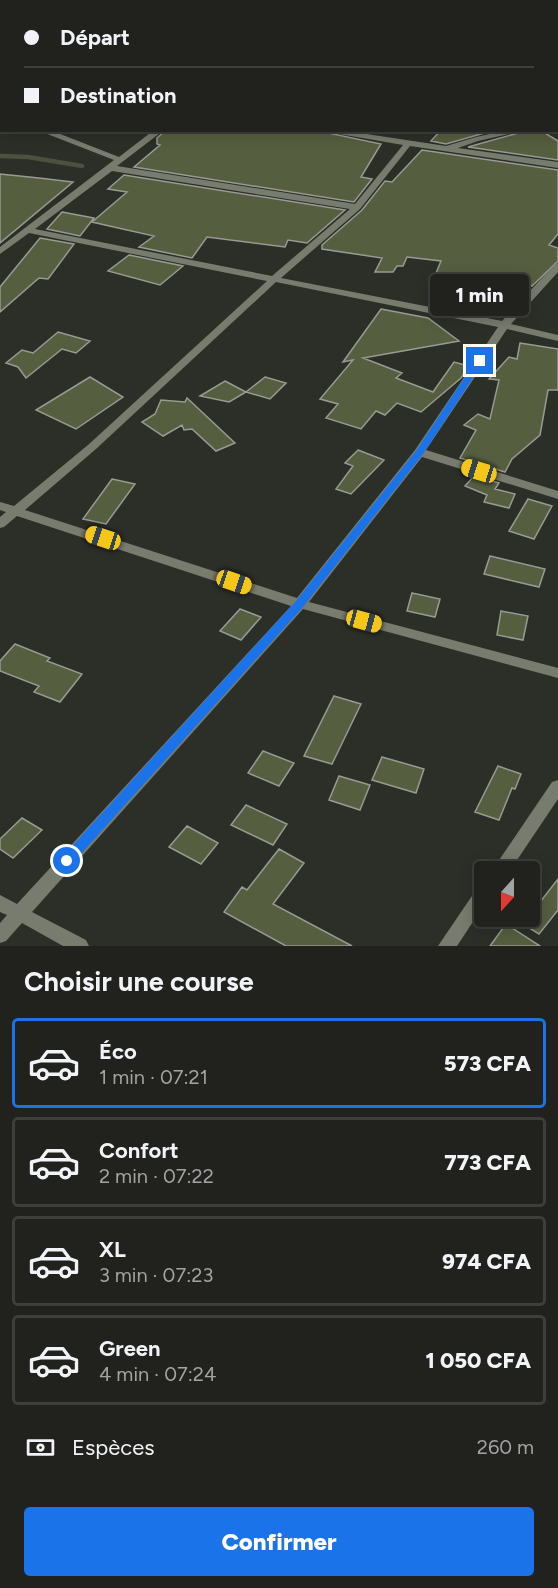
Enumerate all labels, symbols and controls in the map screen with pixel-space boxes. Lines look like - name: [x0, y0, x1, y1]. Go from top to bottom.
- text: Départ: [60, 24, 130, 51]
- text: Destination: [60, 82, 177, 109]
- callout: 1 min: [430, 274, 530, 316]
- text: 1 min: [456, 283, 503, 307]
- route end: [466, 347, 493, 374]
- car: [459, 457, 499, 485]
- car: [83, 524, 123, 552]
- car: [214, 568, 254, 596]
- car: [344, 608, 384, 634]
- route start: [53, 847, 80, 874]
- north arrow: [474, 861, 540, 927]
- map controls: [474, 861, 540, 927]
- text: Choisir une course: [24, 965, 254, 998]
- icon: car: [27, 1036, 81, 1090]
- text: Éco: [99, 1038, 137, 1065]
- text: 573 CFA: [444, 1050, 531, 1077]
- text: 1 min · 07:21: [99, 1065, 208, 1089]
- icon: car: [27, 1135, 81, 1189]
- text: Confort: [99, 1137, 179, 1164]
- text: 773 CFA: [444, 1149, 531, 1176]
- text: 2 min · 07:22: [99, 1164, 214, 1188]
- icon: car: [27, 1234, 81, 1288]
- text: XL: [99, 1236, 126, 1263]
- text: 974 CFA: [442, 1248, 531, 1275]
- text: 3 min · 07:23: [99, 1263, 213, 1287]
- icon: car: [27, 1333, 81, 1387]
- text: Green: [99, 1335, 161, 1362]
- text: 1 050 CFA: [425, 1347, 531, 1374]
- text: 4 min · 07:24: [99, 1362, 216, 1386]
- icon: cash: [24, 1431, 57, 1464]
- text: Espèces: [72, 1434, 154, 1461]
- text: 260 m: [477, 1435, 534, 1459]
- button: Confirmer: [24, 1507, 534, 1576]

